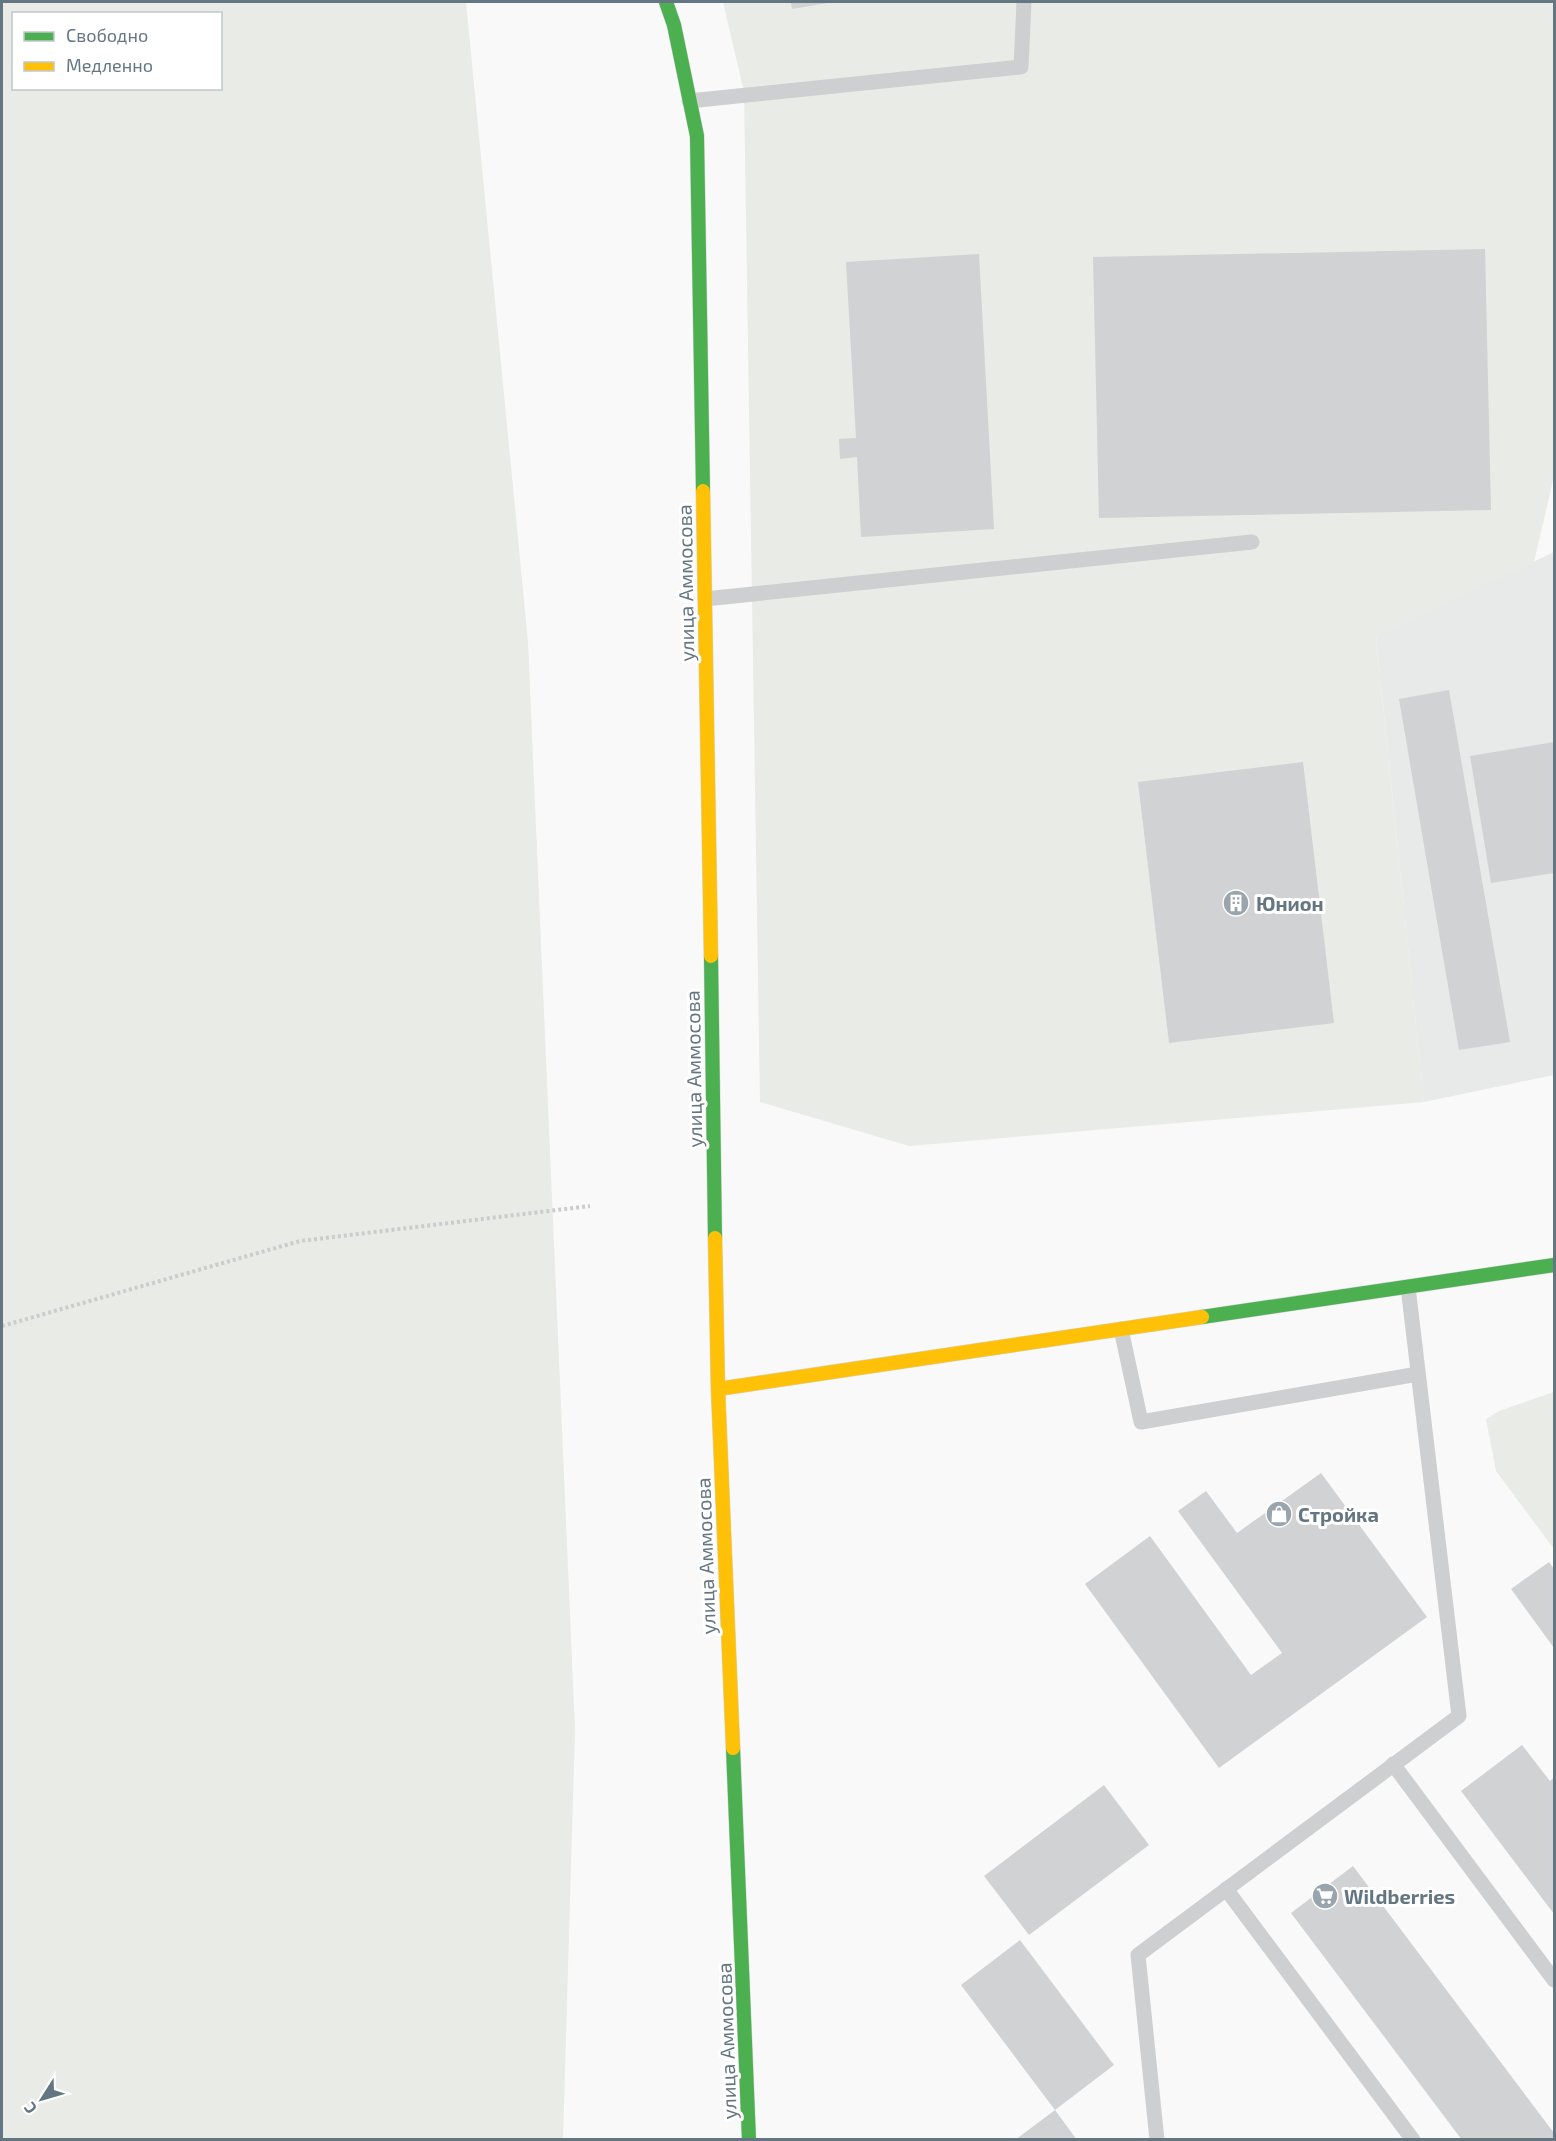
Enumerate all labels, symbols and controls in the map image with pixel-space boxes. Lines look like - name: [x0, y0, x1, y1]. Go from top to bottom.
- legend: [12, 12, 222, 90]
- text: Свободно: [66, 24, 148, 46]
- text: Медленно: [66, 54, 153, 76]
- street label: улица Аммосова: [672, 504, 699, 662]
- building icon: Юнион: [1221, 888, 1251, 918]
- place label: Юнион: [1256, 891, 1324, 915]
- street label: улица Аммосова: [680, 990, 707, 1148]
- street label: улица Аммосова: [690, 1477, 721, 1635]
- shop icon: Стройка: [1264, 1499, 1294, 1529]
- place label: Стройка: [1298, 1502, 1379, 1526]
- supermarket icon: Wildberries: [1310, 1881, 1340, 1911]
- place label: Wildberries: [1344, 1884, 1455, 1908]
- street label: улица Аммосова: [711, 1962, 742, 2120]
- north arrow: [12, 2069, 72, 2129]
- text: С: [19, 2099, 40, 2118]

